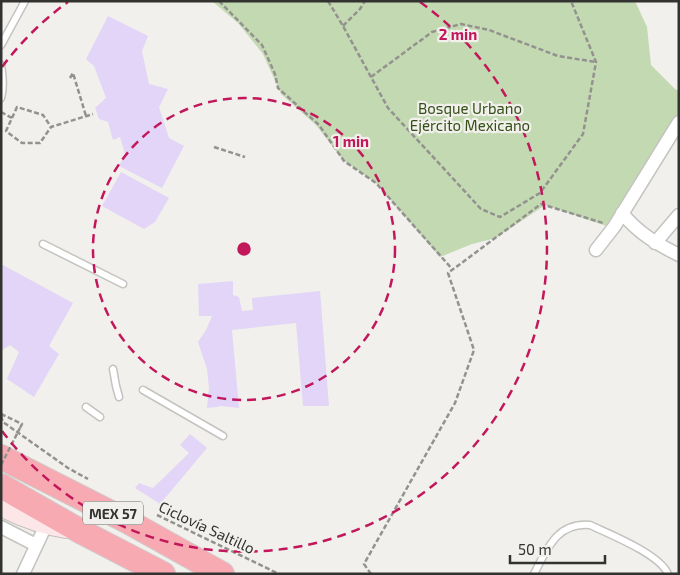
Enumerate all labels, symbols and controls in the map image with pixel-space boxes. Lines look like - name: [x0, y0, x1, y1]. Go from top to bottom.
- text: 2 min: [439, 25, 477, 43]
- park label: Bosque Urbano Ejército Mexicano: [410, 99, 530, 135]
- text: 1 min: [333, 132, 369, 150]
- centre of rings: [235, 240, 253, 258]
- street label: Ciclovía Saltillo: [156, 497, 258, 557]
- road number: MEX 57: [83, 502, 143, 524]
- scale bar: [510, 532, 605, 564]
- text: 50 m: [518, 540, 552, 558]

